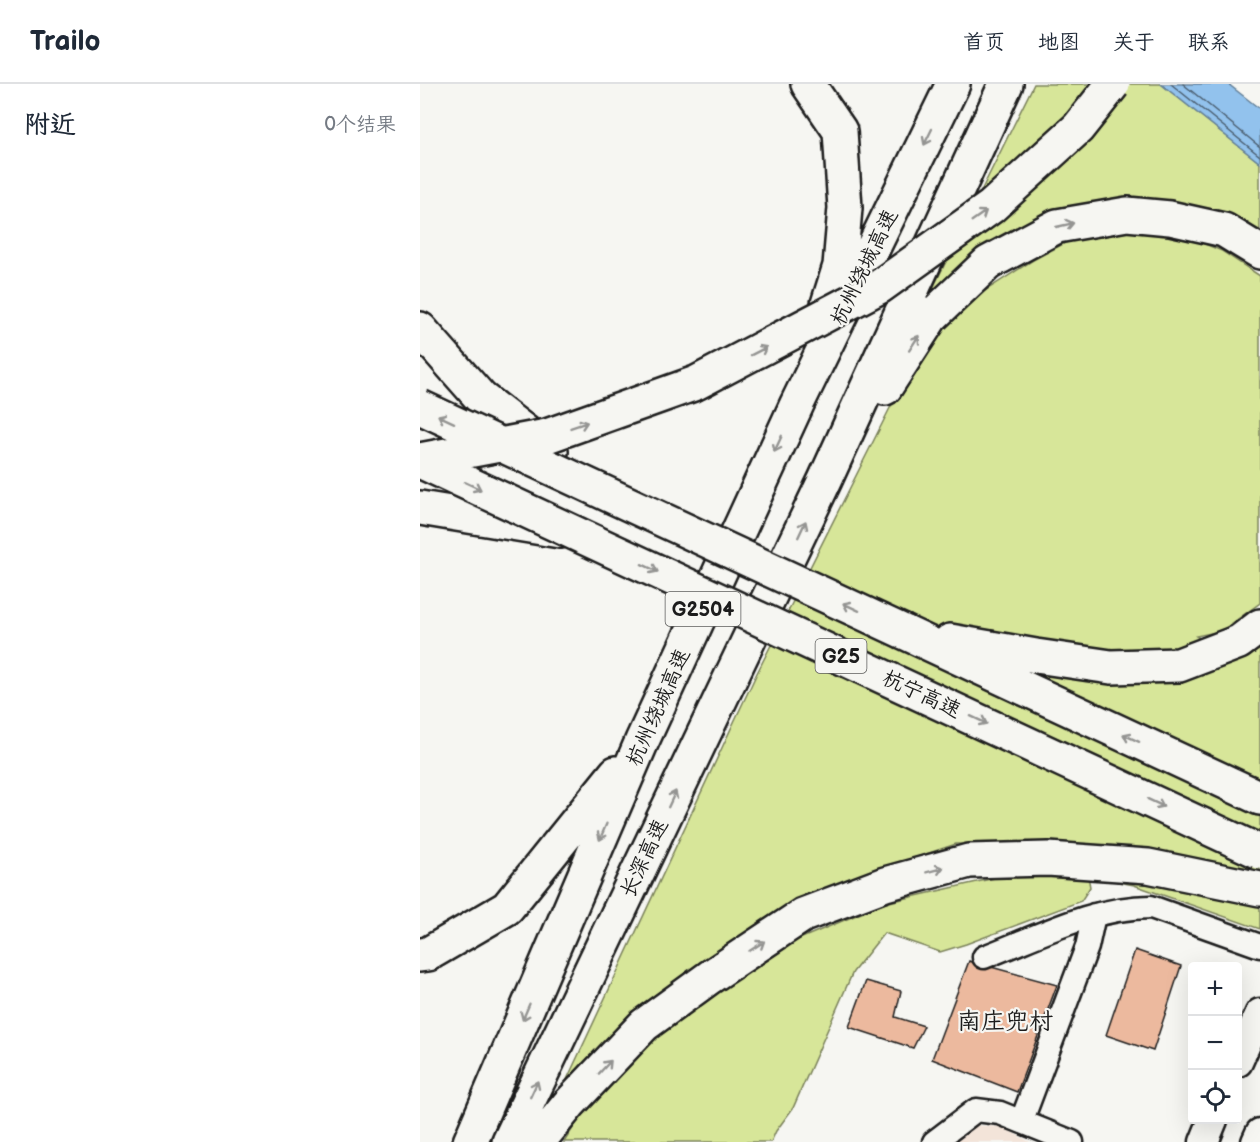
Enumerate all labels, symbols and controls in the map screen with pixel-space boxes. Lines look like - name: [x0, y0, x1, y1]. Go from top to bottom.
- text: Trailo: [30, 25, 101, 58]
- text: 首页: [963, 30, 1005, 55]
- text: 地图: [1038, 30, 1080, 55]
- text: 关于: [1113, 30, 1155, 55]
- text: 联系: [1188, 30, 1230, 55]
- text: 附近: [24, 110, 76, 141]
- text: 0个结果: [324, 113, 396, 137]
- one-way arrow: [921, 127, 933, 145]
- street label: 杭州绕城高速: [826, 205, 903, 329]
- one-way arrow: [970, 210, 986, 222]
- one-way arrow: [1055, 219, 1074, 231]
- one-way arrow: [909, 335, 921, 352]
- one-way arrow: [750, 345, 768, 356]
- one-way arrow: [437, 412, 455, 424]
- one-way arrow: [569, 418, 588, 429]
- one-way arrow: [772, 435, 784, 453]
- one-way arrow: [464, 481, 482, 492]
- one-way arrow: [796, 520, 808, 538]
- one-way arrow: [641, 562, 659, 574]
- road number: G2504: [666, 592, 740, 626]
- one-way arrow: [842, 601, 860, 613]
- road number: G25: [816, 639, 866, 673]
- street label: 杭州绕城高速: [621, 645, 696, 770]
- street label: 杭宁高速: [878, 665, 965, 724]
- one-way arrow: [970, 715, 988, 727]
- one-way arrow: [1122, 731, 1140, 743]
- one-way arrow: [667, 791, 679, 809]
- one-way arrow: [1147, 798, 1165, 810]
- street label: 长深高速: [615, 815, 674, 902]
- one-way arrow: [597, 823, 608, 841]
- one-way arrow: [925, 864, 944, 876]
- one-way arrow: [748, 940, 764, 952]
- map controls: [1188, 962, 1242, 1124]
- button: +: [1188, 962, 1242, 1016]
- one-way arrow: [520, 1002, 531, 1020]
- district label: 南庄兜村: [957, 1007, 1053, 1036]
- button: −: [1188, 1016, 1242, 1070]
- one-way arrow: [597, 1059, 612, 1074]
- button: locate: [1188, 1070, 1242, 1124]
- one-way arrow: [529, 1081, 541, 1099]

